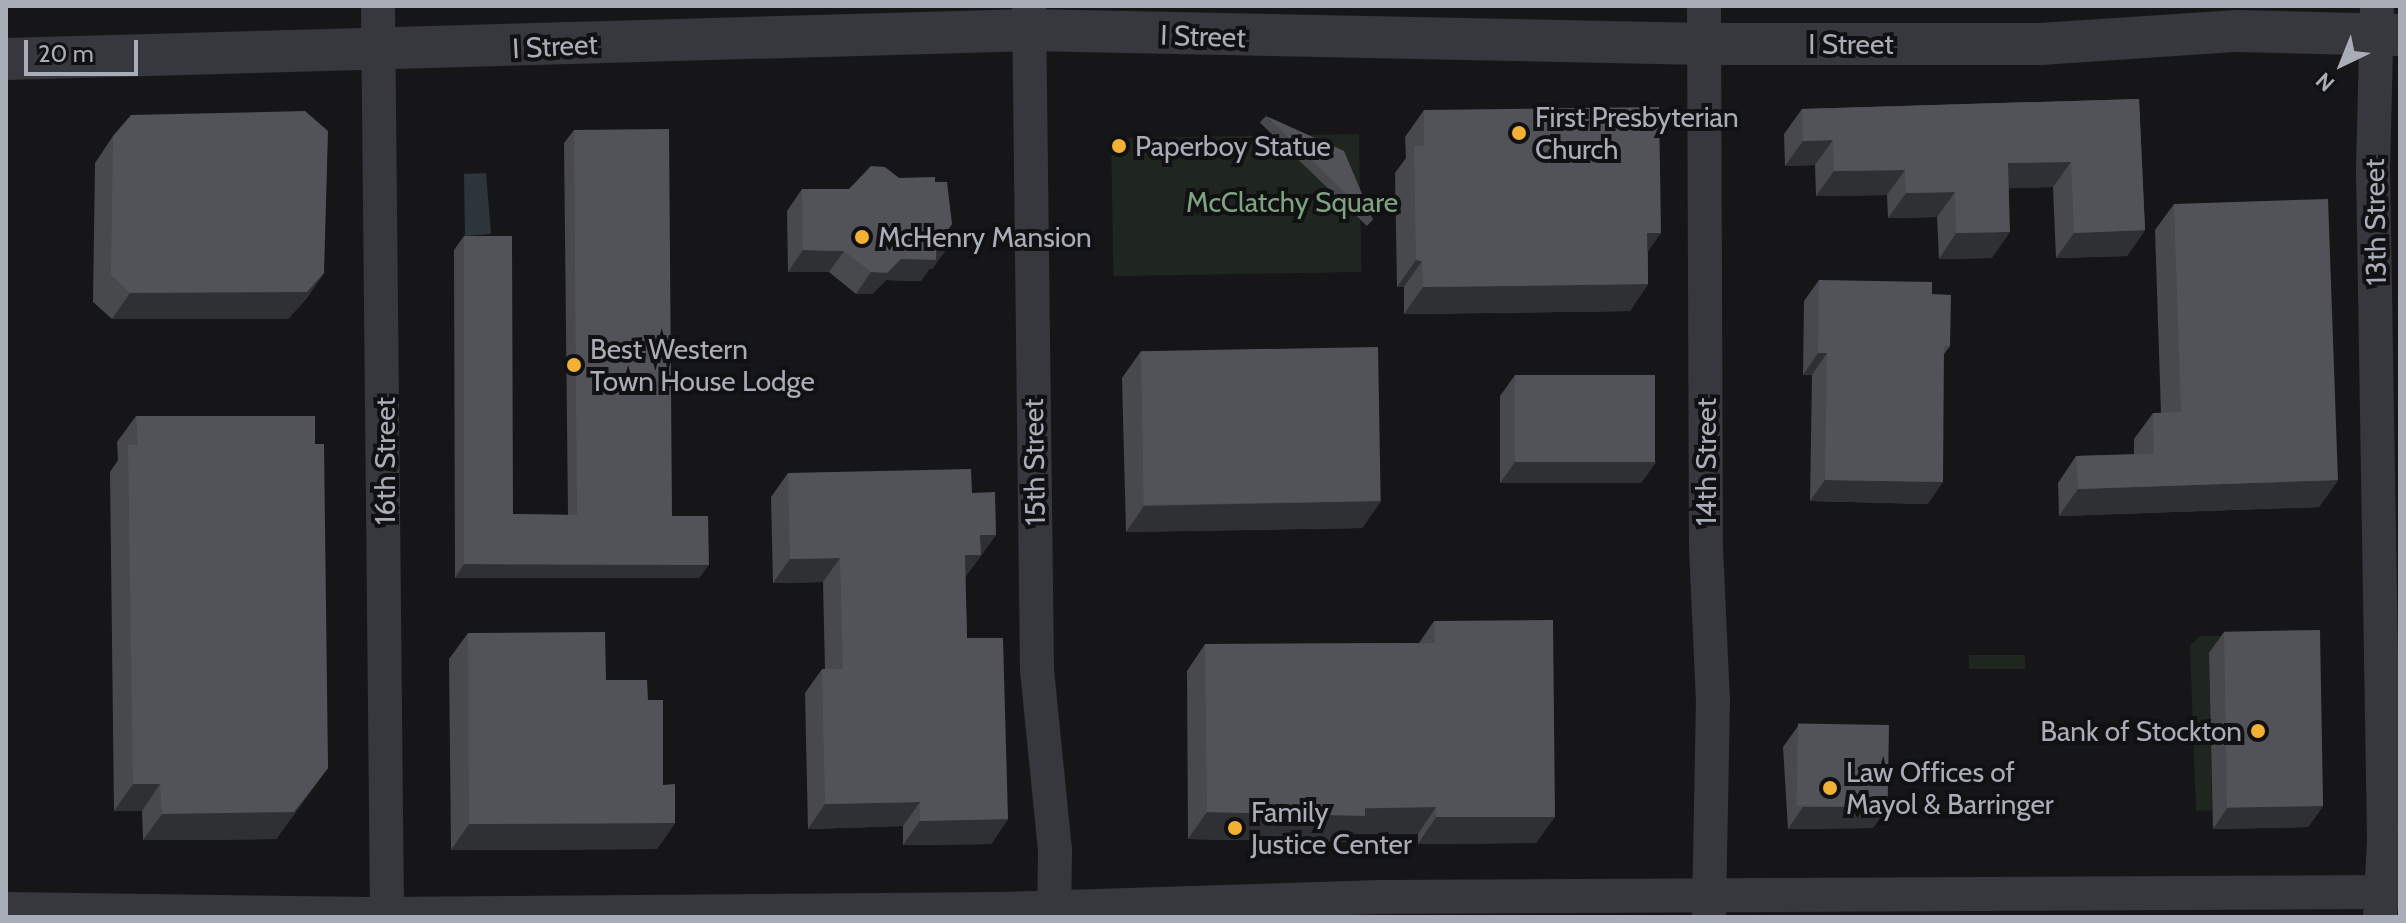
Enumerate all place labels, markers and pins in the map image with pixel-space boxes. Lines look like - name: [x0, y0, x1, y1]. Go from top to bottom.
- place label: First Presbyterian Church: [1535, 100, 1739, 166]
- marker: First Presbyterian Church: [1510, 124, 1528, 142]
- place label: Paperboy Statue: [1135, 129, 1331, 163]
- marker: Paperboy Statue: [1110, 137, 1128, 155]
- place label: McHenry Mansion: [878, 220, 1092, 254]
- marker: McHenry Mansion: [853, 228, 871, 246]
- place label: Best Western Town House Lodge: [590, 332, 815, 398]
- marker: Best Western Town House Lodge: [565, 356, 583, 374]
- place label: Bank of Stockton: [2040, 714, 2242, 748]
- marker: Bank of Stockton: [2249, 722, 2267, 740]
- place label: Law Offices of Mayol & Barringer: [1846, 755, 2054, 821]
- marker: Law Offices of Mayol & Barringer: [1821, 779, 1839, 797]
- place label: Family Justice Center: [1251, 795, 1412, 861]
- marker: Family Justice Center: [1226, 819, 1244, 837]

